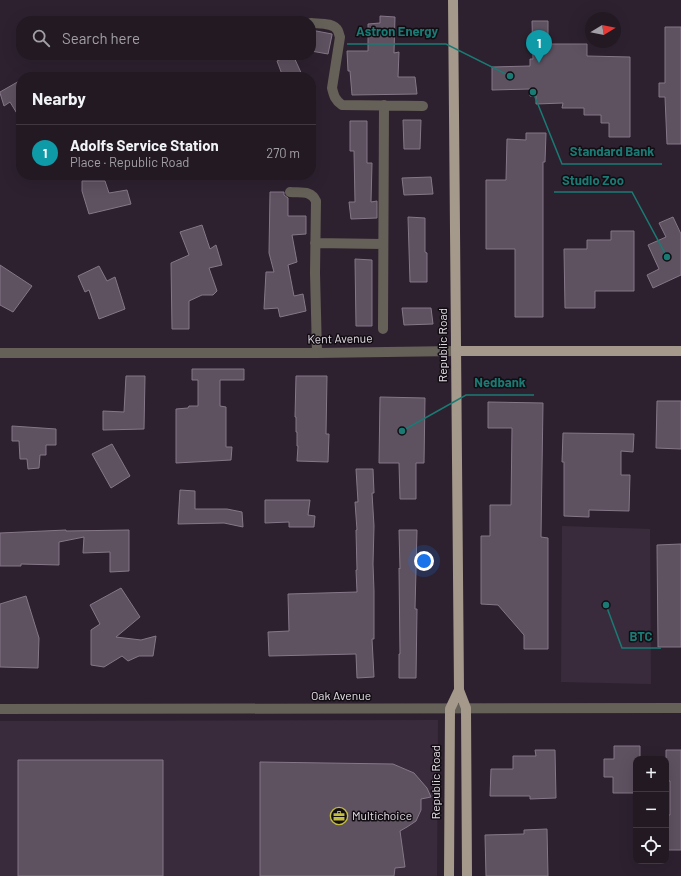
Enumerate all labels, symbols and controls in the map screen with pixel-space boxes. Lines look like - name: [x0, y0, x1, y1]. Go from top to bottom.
- north arrow: [585, 12, 621, 48]
- search box: [16, 16, 316, 60]
- callout: Astron Energy: [347, 19, 446, 44]
- text: Astron Energy: [356, 23, 439, 39]
- icon: search: [30, 27, 52, 49]
- text: Search here: [62, 29, 140, 47]
- pin: 1: [526, 30, 552, 63]
- text: Nearby: [32, 88, 86, 108]
- text: Adolfs Service Station: [70, 136, 219, 154]
- callout: Standard Bank: [562, 139, 662, 164]
- text: Standard Bank: [570, 143, 654, 159]
- text: 1: [43, 145, 47, 161]
- text: 270 m: [266, 145, 300, 161]
- text: Place · Republic Road: [70, 154, 189, 170]
- callout: Studio Zoo: [554, 167, 632, 192]
- text: Studio Zoo: [562, 172, 624, 188]
- street label: Republic Road: [435, 308, 449, 382]
- street label: Kent Avenue: [307, 330, 373, 346]
- callout: Nedbank: [466, 370, 534, 395]
- text: Nedbank: [474, 374, 526, 390]
- your location: [414, 551, 434, 571]
- callout: BTC: [622, 623, 661, 648]
- text: BTC: [630, 628, 653, 644]
- street label: Oak Avenue: [311, 688, 371, 702]
- street label: Republic Road: [428, 745, 442, 819]
- map controls: [633, 756, 669, 864]
- button: +: [633, 756, 669, 792]
- button: −: [633, 792, 669, 828]
- office icon: Multichoice: [329, 806, 349, 826]
- place label: Multichoice: [352, 808, 412, 822]
- button: locate: [633, 828, 669, 864]

